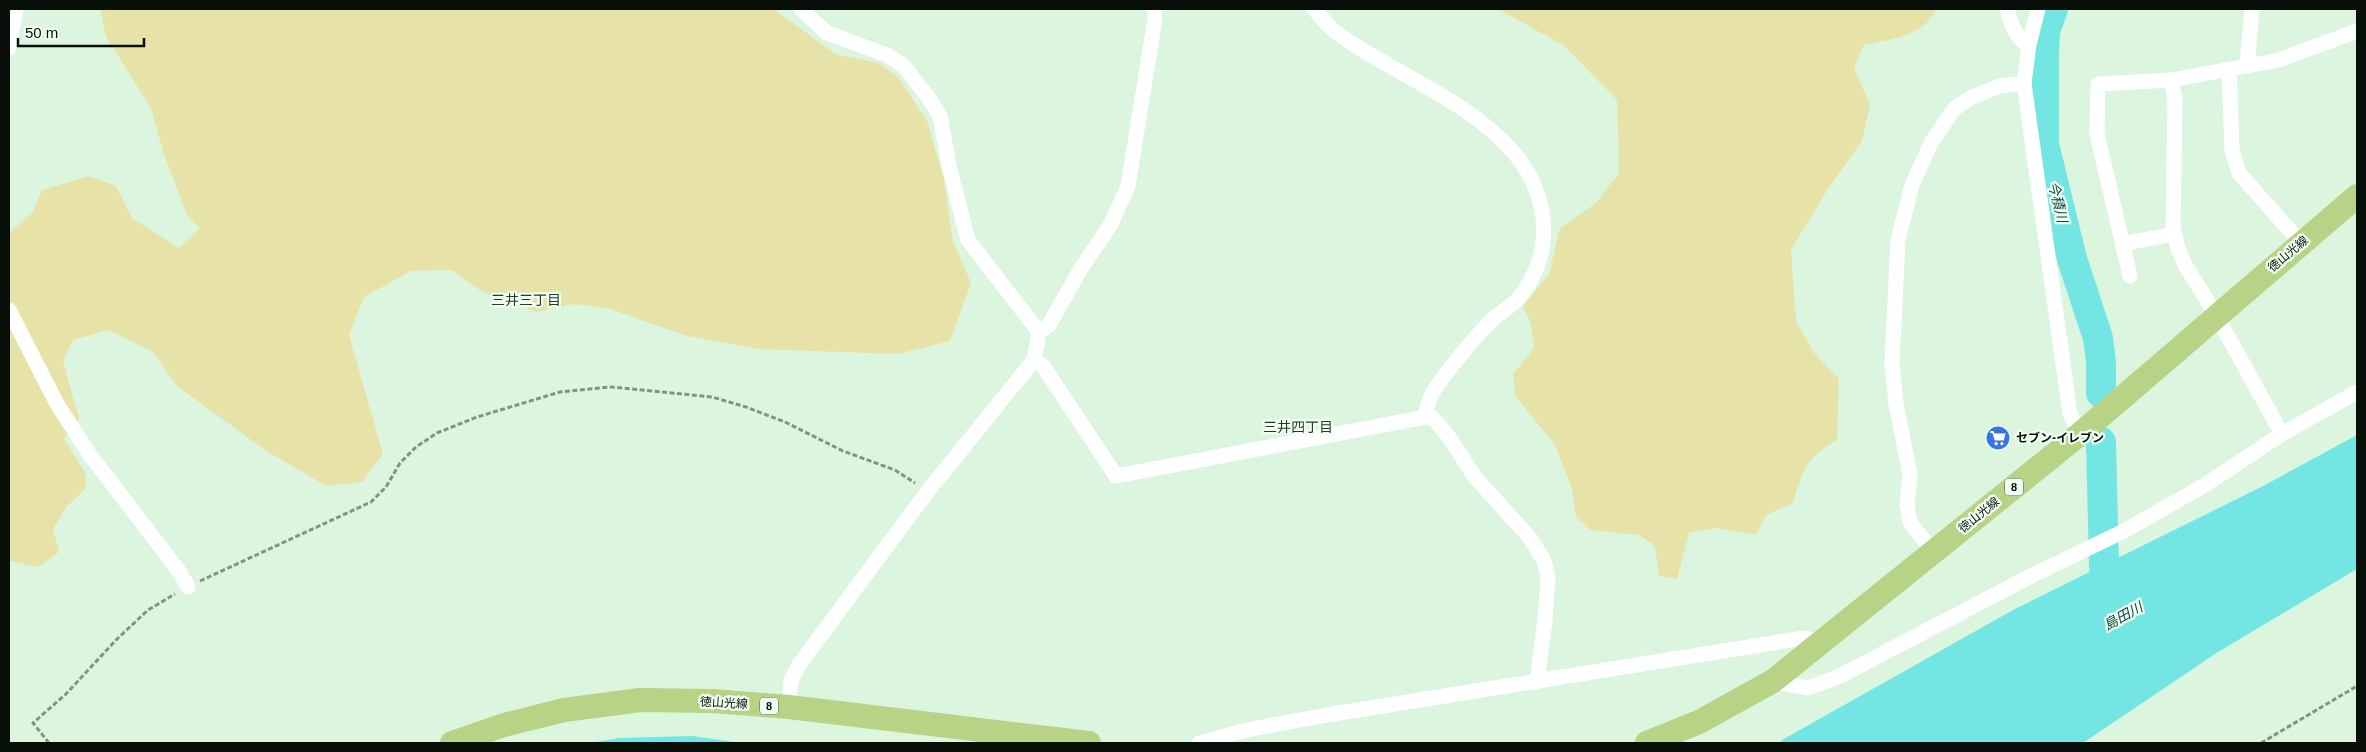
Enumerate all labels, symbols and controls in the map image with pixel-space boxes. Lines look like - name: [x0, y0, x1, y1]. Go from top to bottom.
- scale bar: [18, 15, 144, 47]
- text: 50 m: [25, 24, 58, 41]
- water label: 今積川: [2045, 180, 2071, 226]
- street label: 徳山光線: [2265, 233, 2311, 275]
- district label: 三井三丁目: [491, 292, 561, 308]
- district label: 三井四丁目: [1263, 419, 1333, 435]
- supermarket icon: セブン-イレブン: [1985, 425, 2011, 451]
- place label: セブン-イレブン: [2016, 431, 2104, 445]
- road number: 8: [2005, 478, 2023, 496]
- street label: 徳山光線: [1956, 494, 2002, 536]
- water label: 島田川: [2101, 598, 2147, 633]
- street label: 徳山光線: [700, 695, 748, 711]
- road number: 8: [760, 698, 778, 714]

